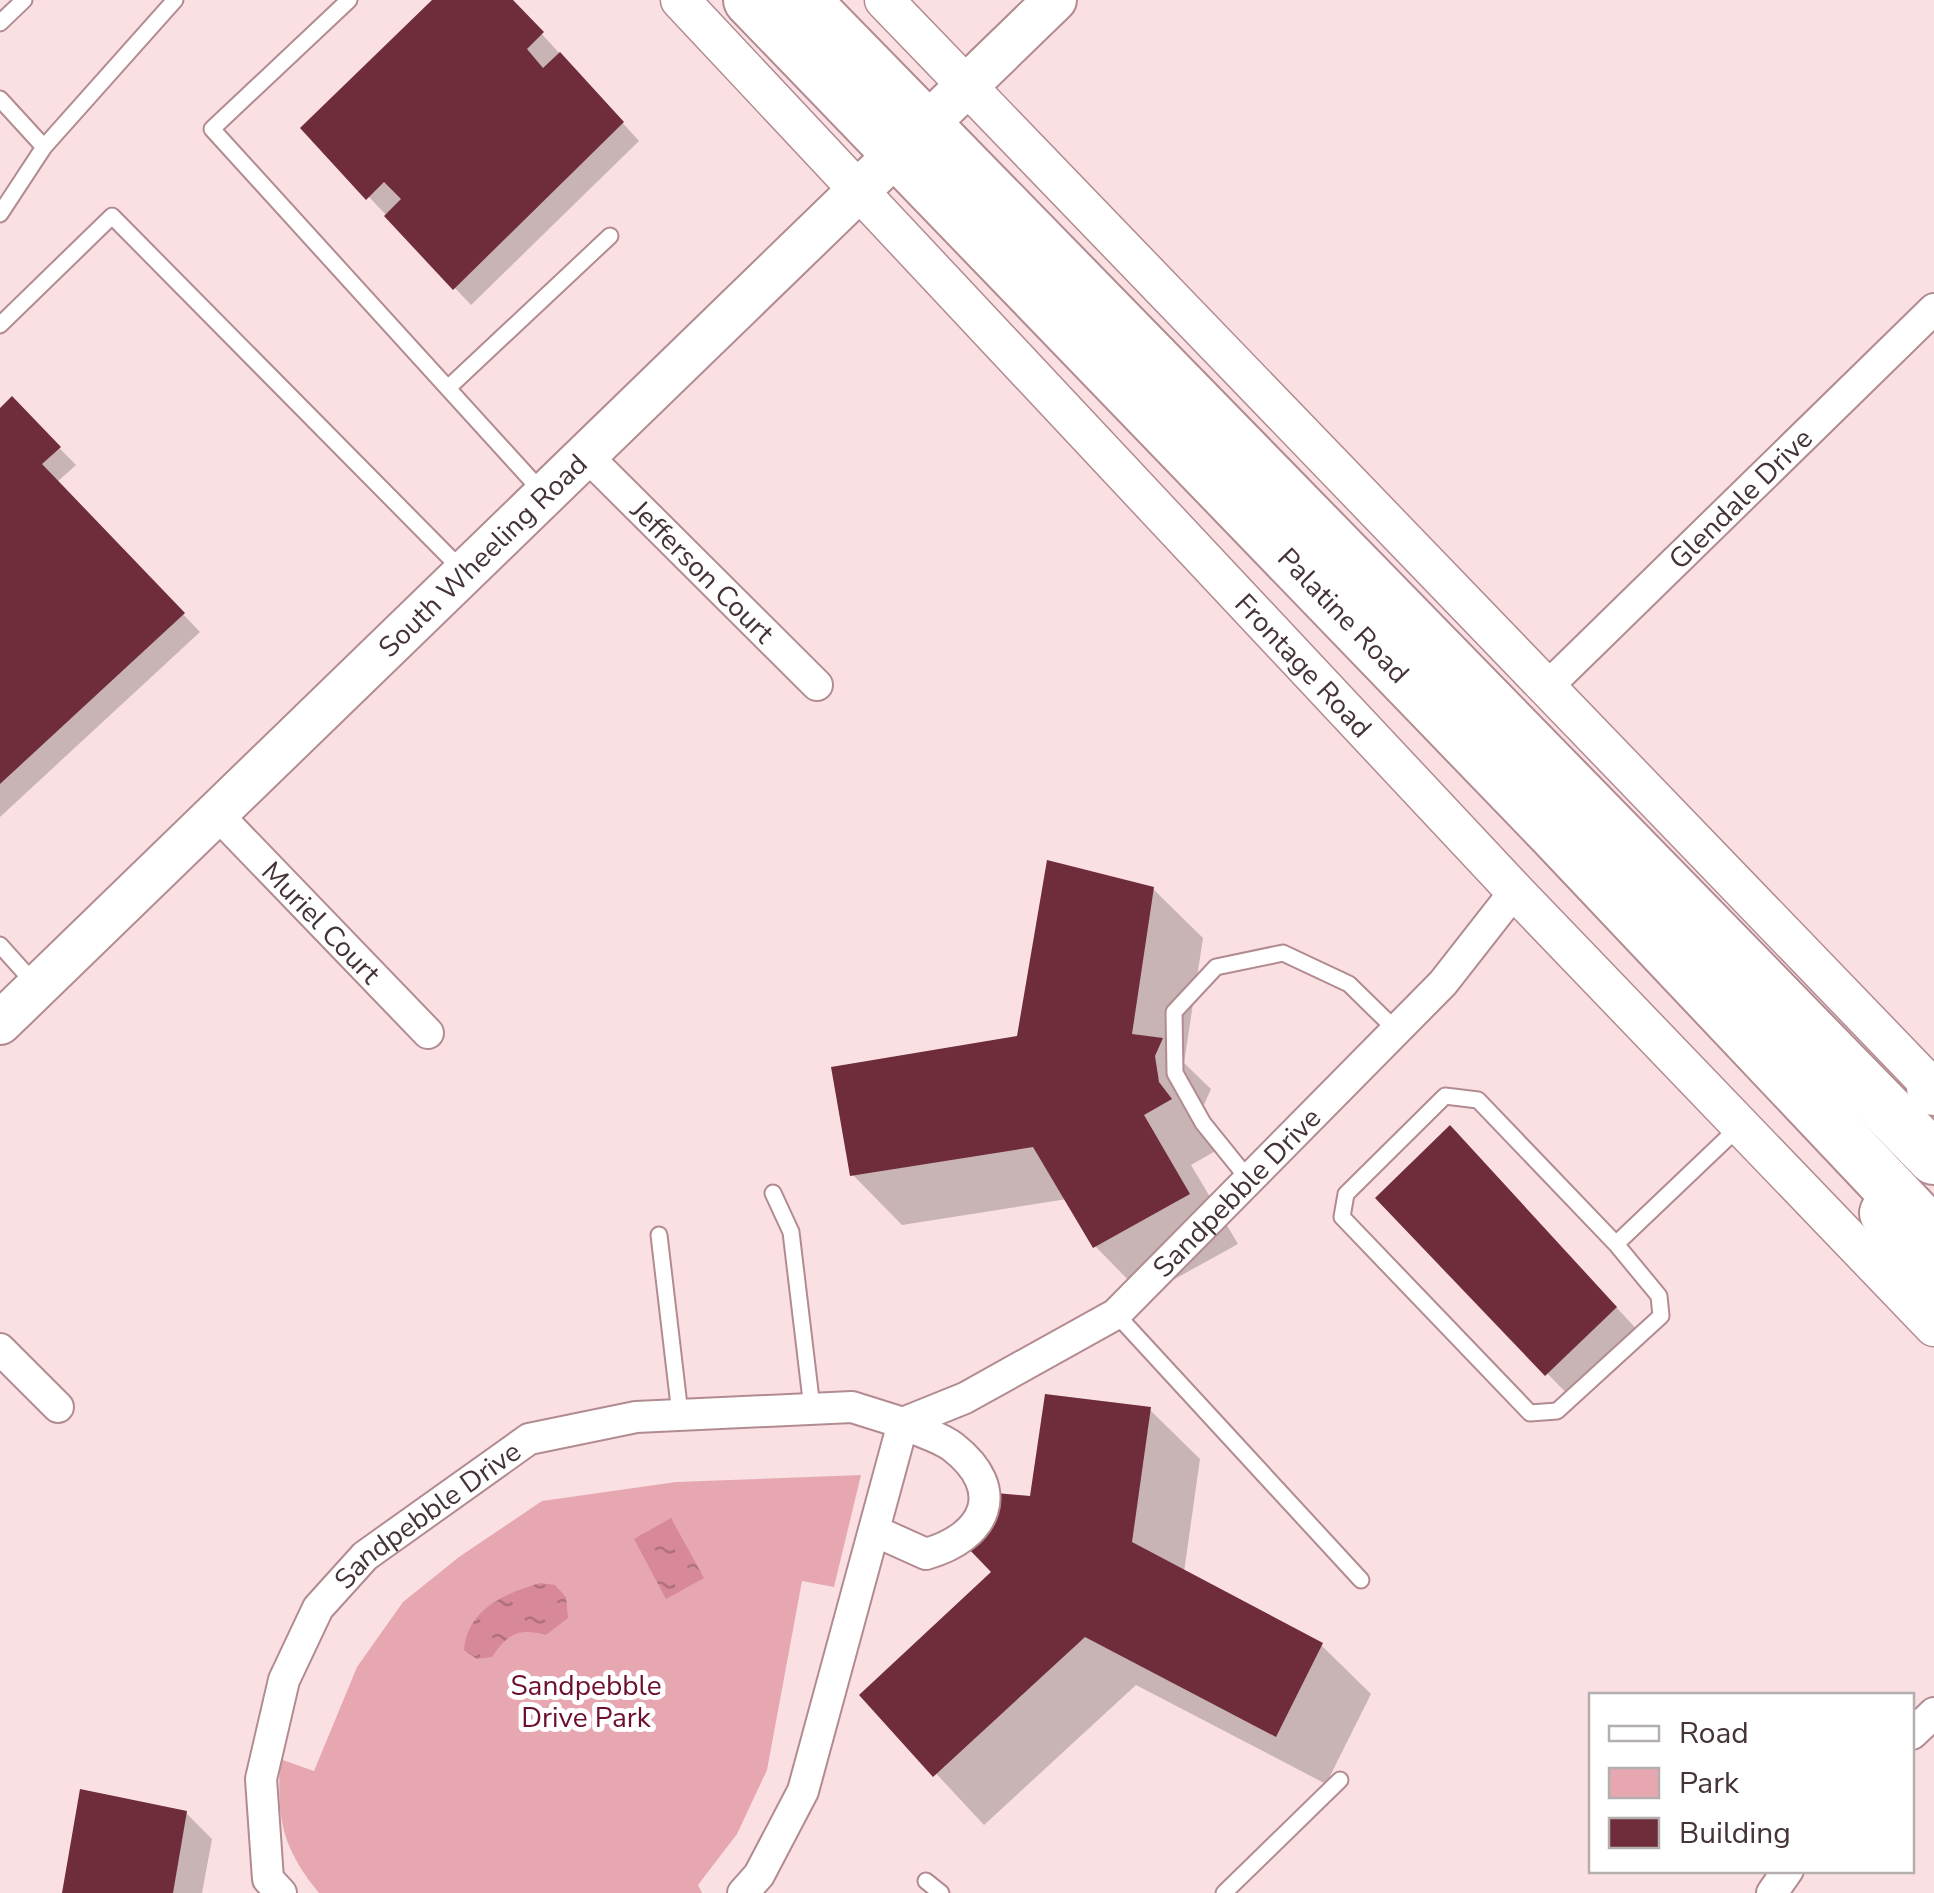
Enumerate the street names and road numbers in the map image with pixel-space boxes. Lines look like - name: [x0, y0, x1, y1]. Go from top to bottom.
- street label: Glendale Drive: [1661, 420, 1821, 578]
- street label: South Wheeling Road: [370, 446, 596, 666]
- street label: Jefferson Court: [621, 491, 782, 652]
- street label: Palatine Road: [1269, 540, 1417, 692]
- street label: Frontage Road: [1226, 586, 1380, 747]
- street label: Muriel Court: [253, 854, 389, 993]
- street label: Sandpebble Drive: [1145, 1100, 1330, 1286]
- street label: Sandpebble Drive: [326, 1433, 529, 1598]

